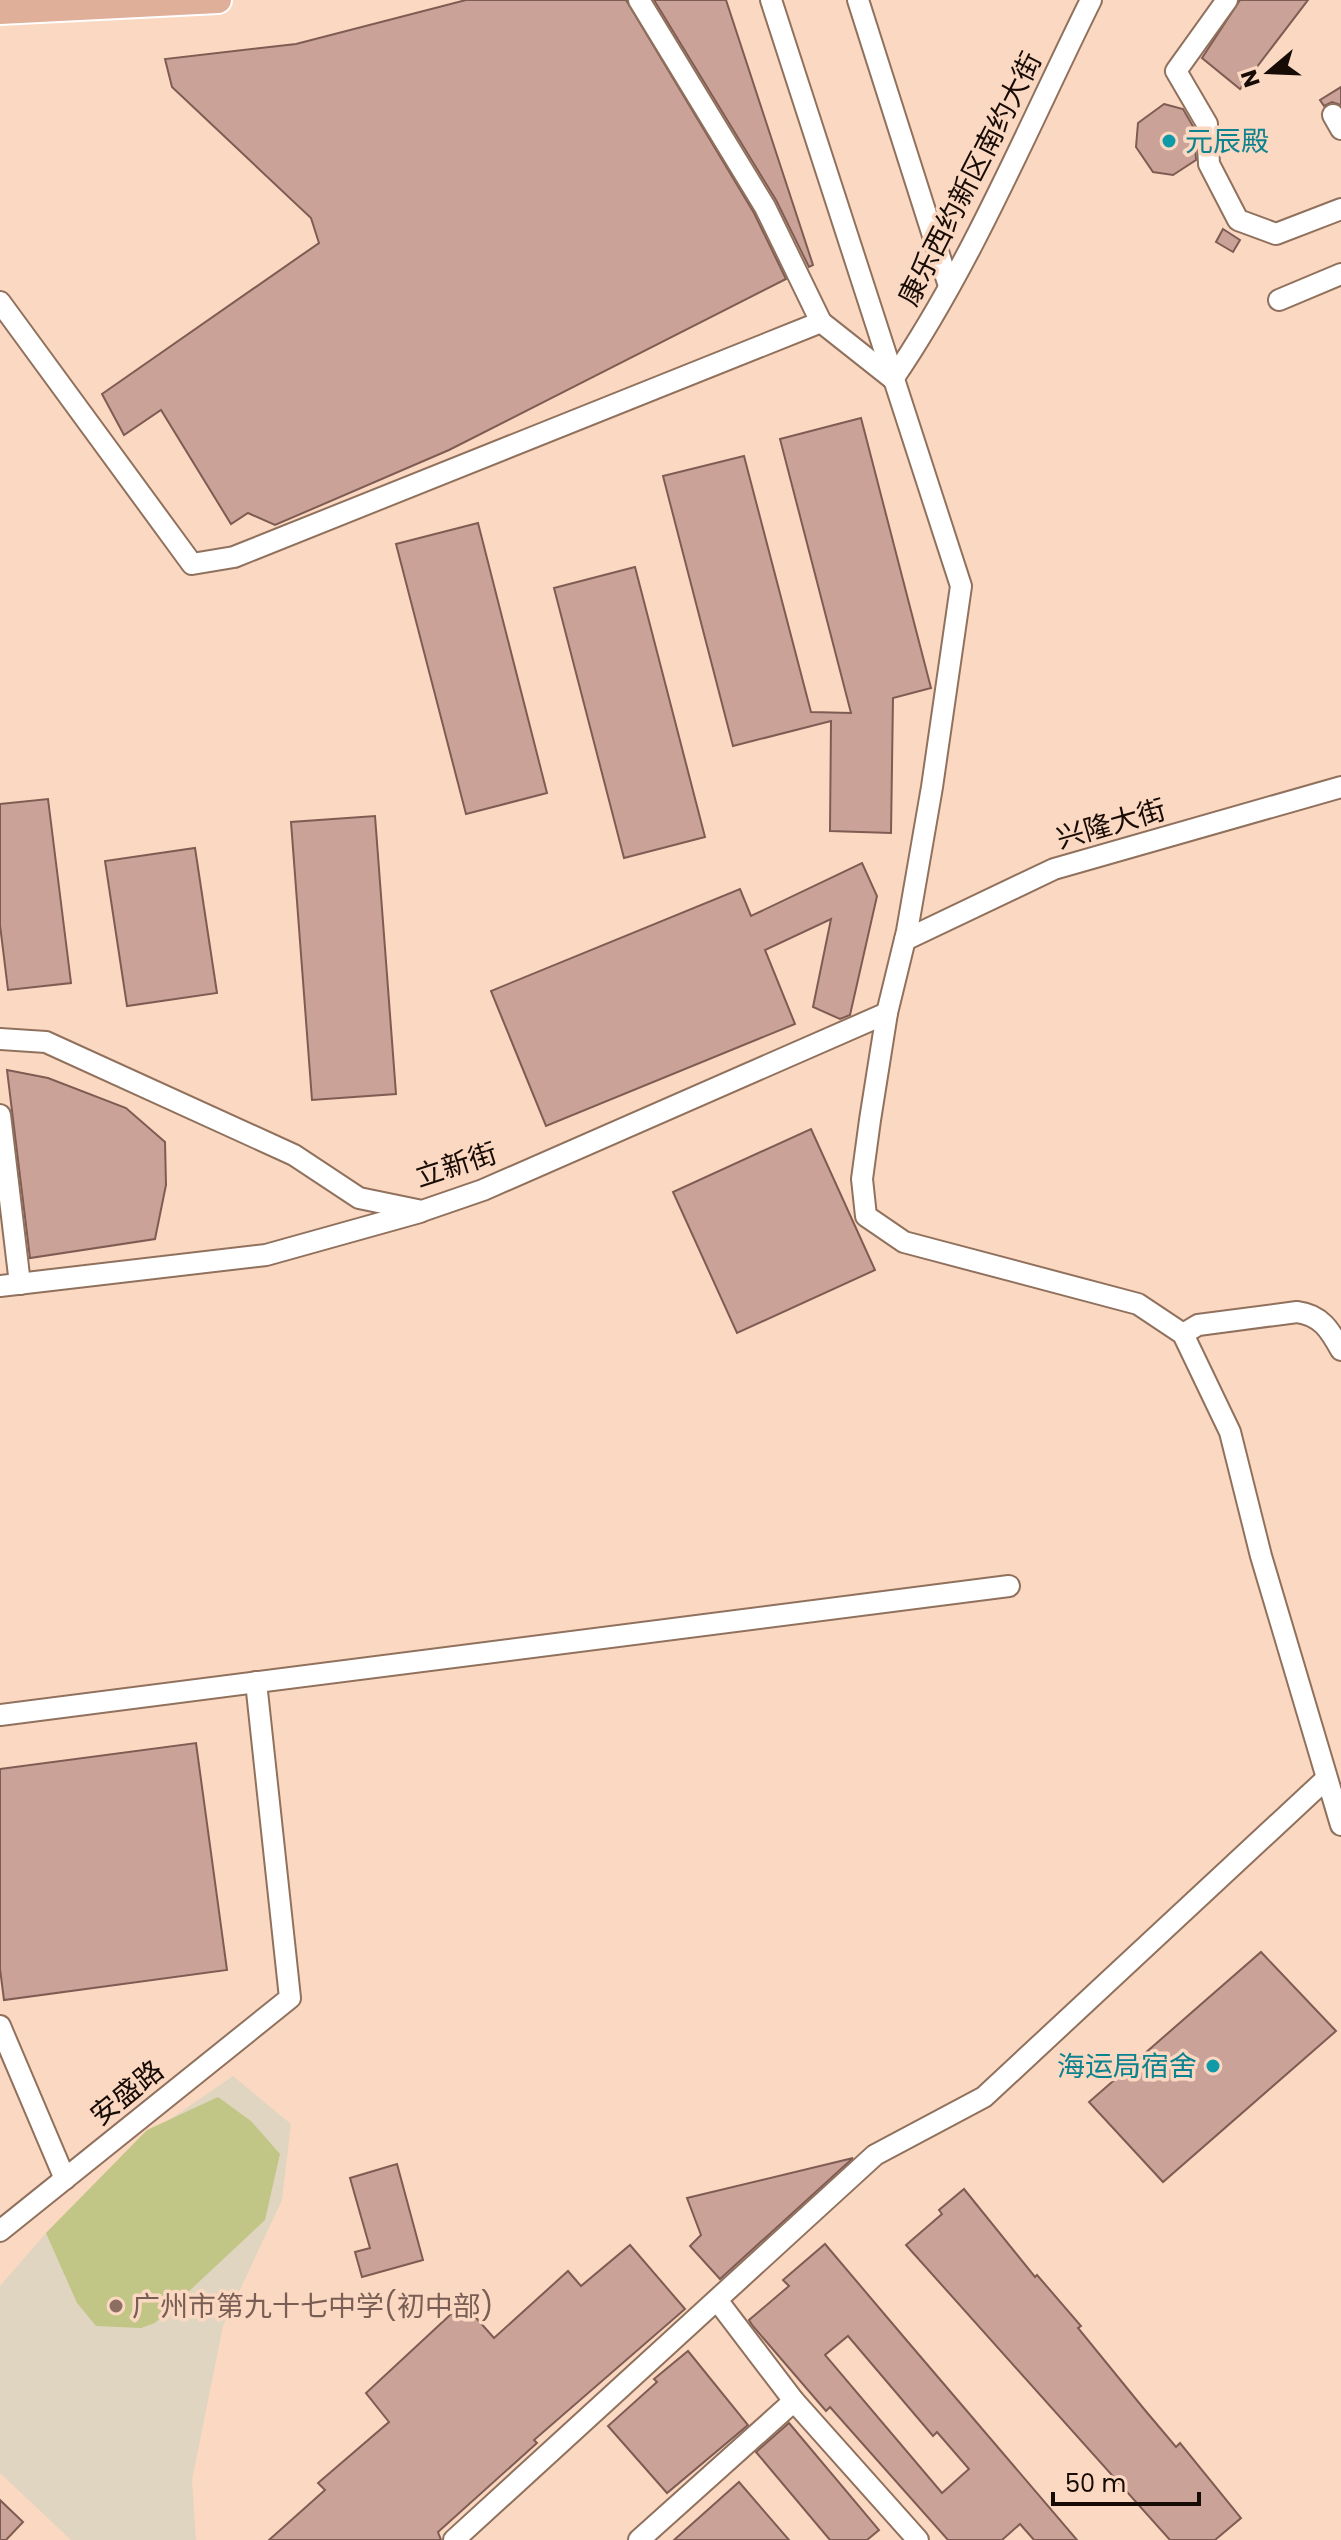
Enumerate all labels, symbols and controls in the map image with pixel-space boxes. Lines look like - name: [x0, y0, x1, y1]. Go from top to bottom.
- north arrow: [1229, 32, 1309, 112]
- street label: 康乐西约新区南约大街: [889, 45, 1051, 313]
- text: N: [1233, 65, 1268, 91]
- place label: 元辰殿: [1185, 122, 1269, 161]
- marker: 元辰殿: [1160, 132, 1178, 150]
- street label: 兴隆大街: [1052, 790, 1170, 858]
- street label: 立新街: [410, 1133, 502, 1197]
- place label: 海运局宿舍: [1057, 2047, 1197, 2086]
- street label: 安盛路: [82, 2051, 172, 2135]
- marker: 海运局宿舍: [1204, 2057, 1222, 2075]
- place label: 广州市第九十七中学(初中部): [132, 2287, 493, 2326]
- marker: 广州市第九十七中学(初中部): [107, 2297, 125, 2315]
- scale bar: [1053, 2456, 1199, 2506]
- text: 50 m: [1065, 2467, 1126, 2500]

